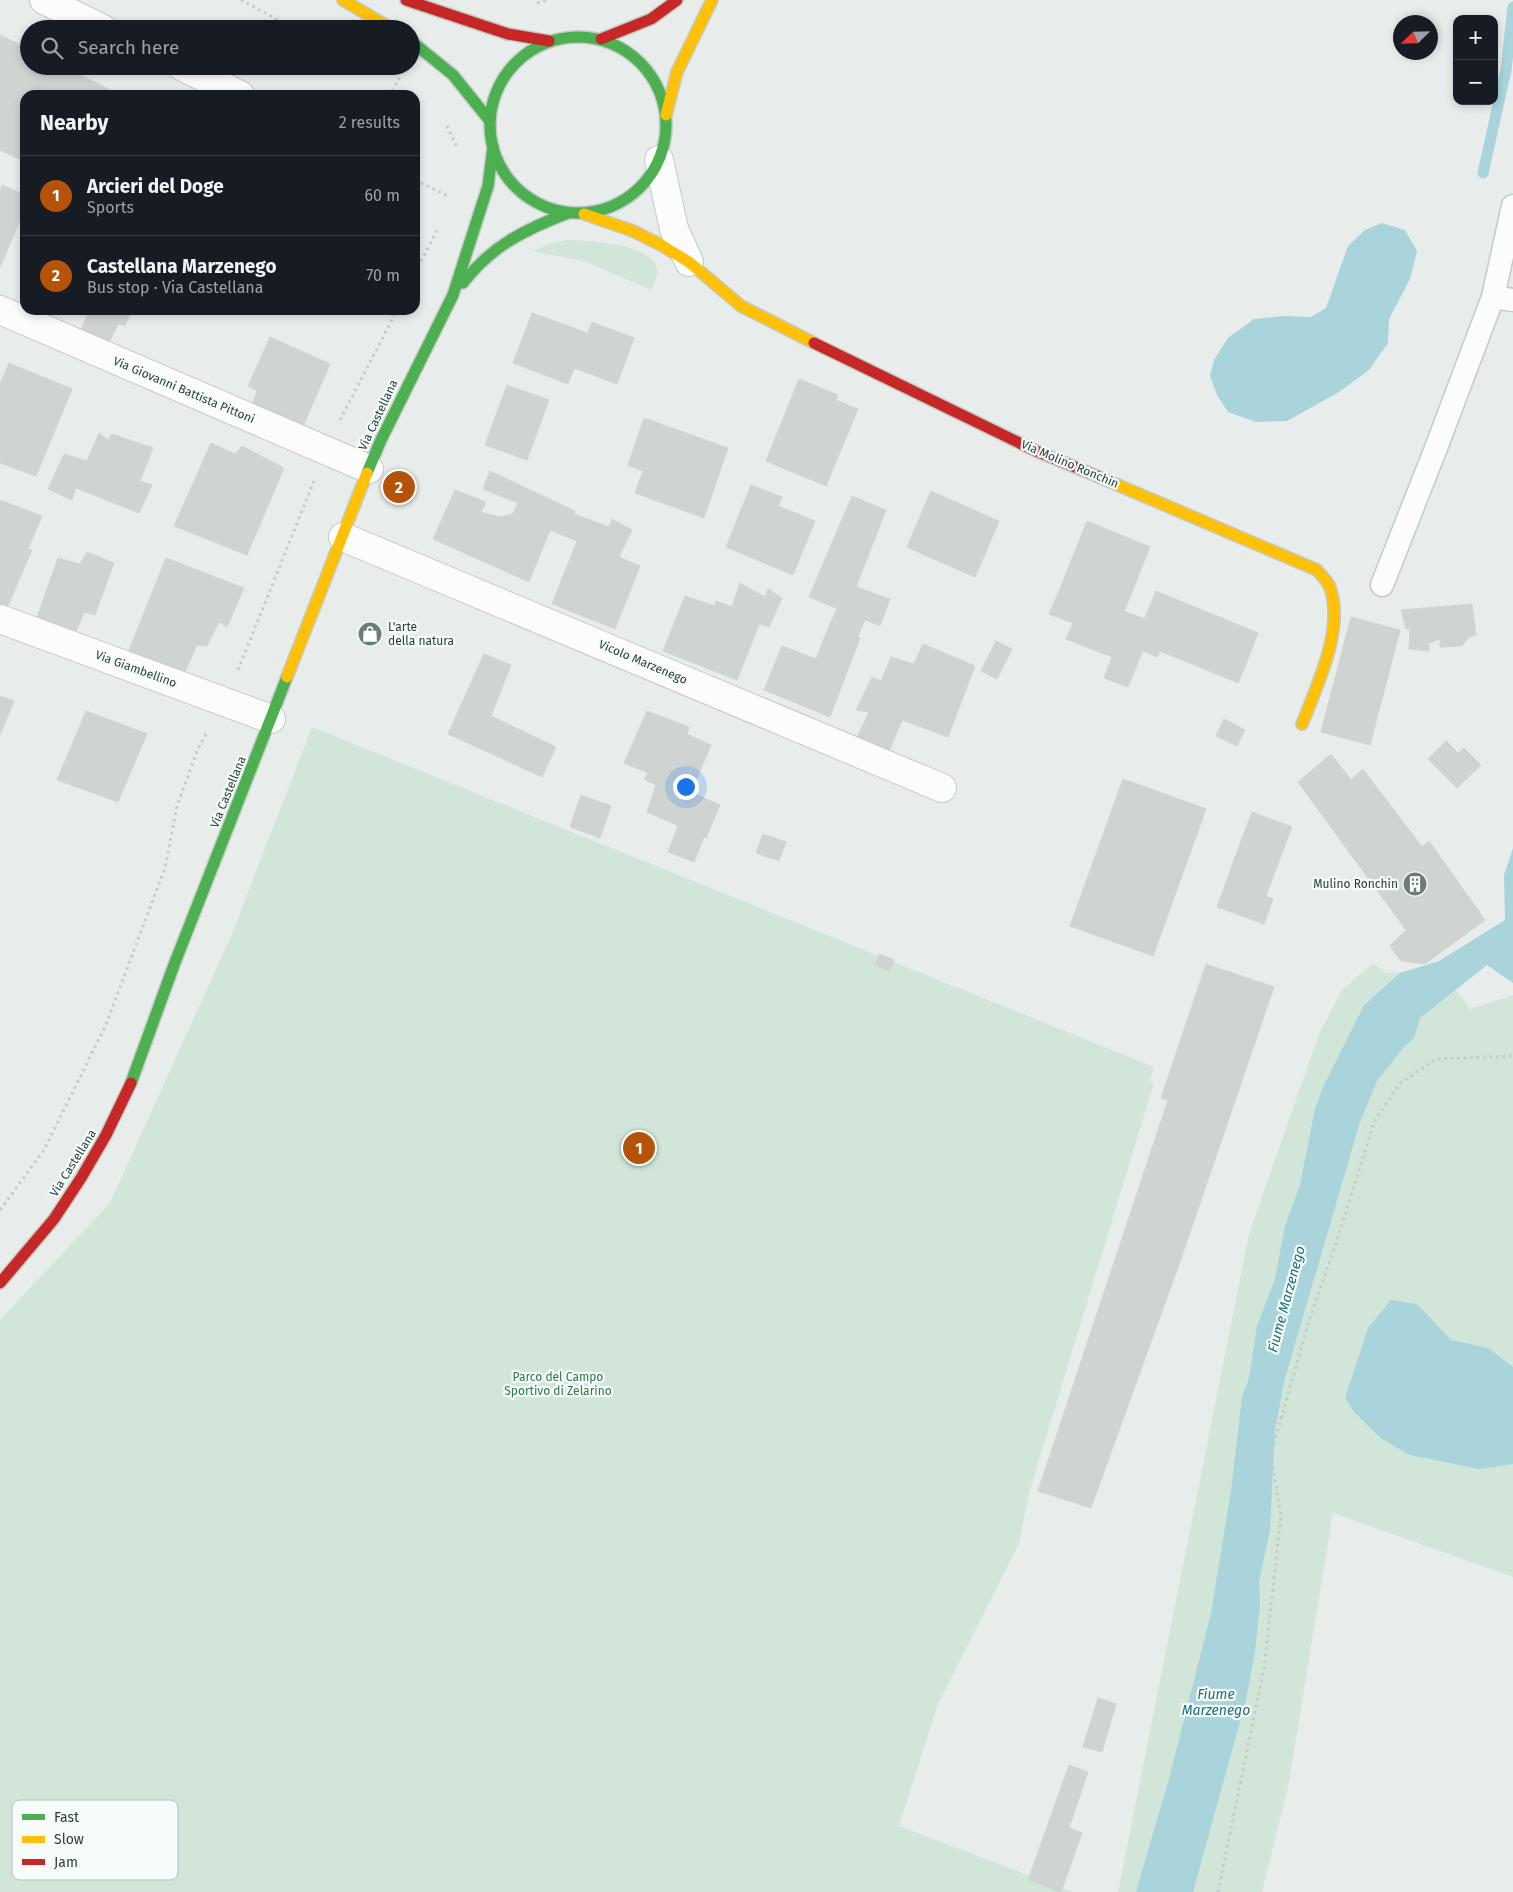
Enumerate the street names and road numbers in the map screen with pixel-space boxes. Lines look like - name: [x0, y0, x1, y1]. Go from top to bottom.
- street label: Via Giovanni Battista Pittoni: [111, 354, 257, 426]
- street label: Via Castellana: [356, 378, 400, 452]
- street label: Via Molino Ronchin: [1019, 437, 1121, 491]
- street label: Vicolo Marzenego: [597, 637, 689, 687]
- street label: Via Giambellino: [93, 648, 179, 690]
- street label: Via Castellana: [207, 754, 249, 830]
- street label: Via Castellana: [47, 1127, 99, 1199]

